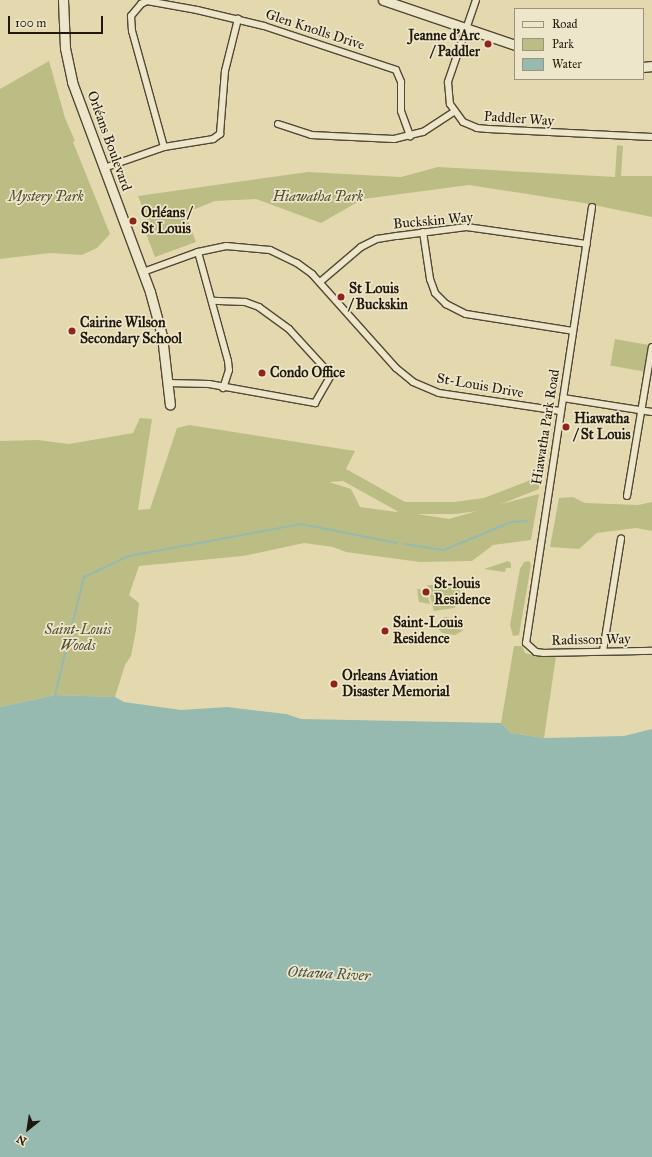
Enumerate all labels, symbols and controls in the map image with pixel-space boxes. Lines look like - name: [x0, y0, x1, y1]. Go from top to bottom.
- street label: Glen Knolls Drive: [263, 6, 367, 54]
- scale bar: [10, 8, 105, 34]
- legend: [514, 8, 644, 80]
- text: 100 m: [15, 16, 46, 30]
- text: Road: [552, 17, 578, 31]
- place label: Jeanne d'Arc / Paddler: [408, 28, 480, 60]
- text: Park: [552, 37, 574, 51]
- marker: Jeanne d'Arc / Paddler: [483, 39, 493, 49]
- text: Water: [552, 57, 582, 71]
- street label: Orléans Boulevard: [83, 89, 135, 193]
- street label: Paddler Way: [483, 108, 555, 130]
- park label: Mystery Park: [8, 189, 84, 205]
- park label: Hiawatha Park: [273, 189, 363, 205]
- place label: Orléans / St Louis: [141, 205, 192, 238]
- street label: Buckskin Way: [392, 209, 474, 233]
- marker: Orléans / St Louis: [128, 216, 138, 226]
- place label: St Louis / Buckskin: [349, 281, 408, 314]
- marker: St Louis / Buckskin: [336, 292, 346, 302]
- place label: Cairine Wilson Secondary School: [80, 315, 182, 348]
- marker: Cairine Wilson Secondary School: [67, 326, 77, 336]
- place label: Condo Office: [270, 365, 345, 381]
- marker: Condo Office: [257, 368, 267, 378]
- street label: Hiawatha Park Road: [529, 368, 563, 486]
- street label: St-Louis Drive: [435, 370, 525, 402]
- place label: Hiawatha / St Louis: [574, 411, 631, 444]
- marker: Hiawatha / St Louis: [561, 422, 571, 432]
- place label: St-louis Residence: [434, 576, 491, 608]
- marker: St-louis Residence: [421, 587, 431, 597]
- place label: Saint-Louis Residence: [393, 615, 463, 648]
- park label: Saint-Louis Woods: [45, 622, 111, 654]
- marker: Saint-Louis Residence: [380, 626, 390, 636]
- street label: Radisson Way: [551, 631, 631, 649]
- place label: Orleans Aviation Disaster Memorial: [342, 668, 450, 700]
- marker: Orleans Aviation Disaster Memorial: [329, 679, 339, 689]
- water label: Ottawa River: [287, 963, 371, 985]
- north arrow: [8, 1109, 48, 1149]
- text: N: [14, 1132, 29, 1148]

